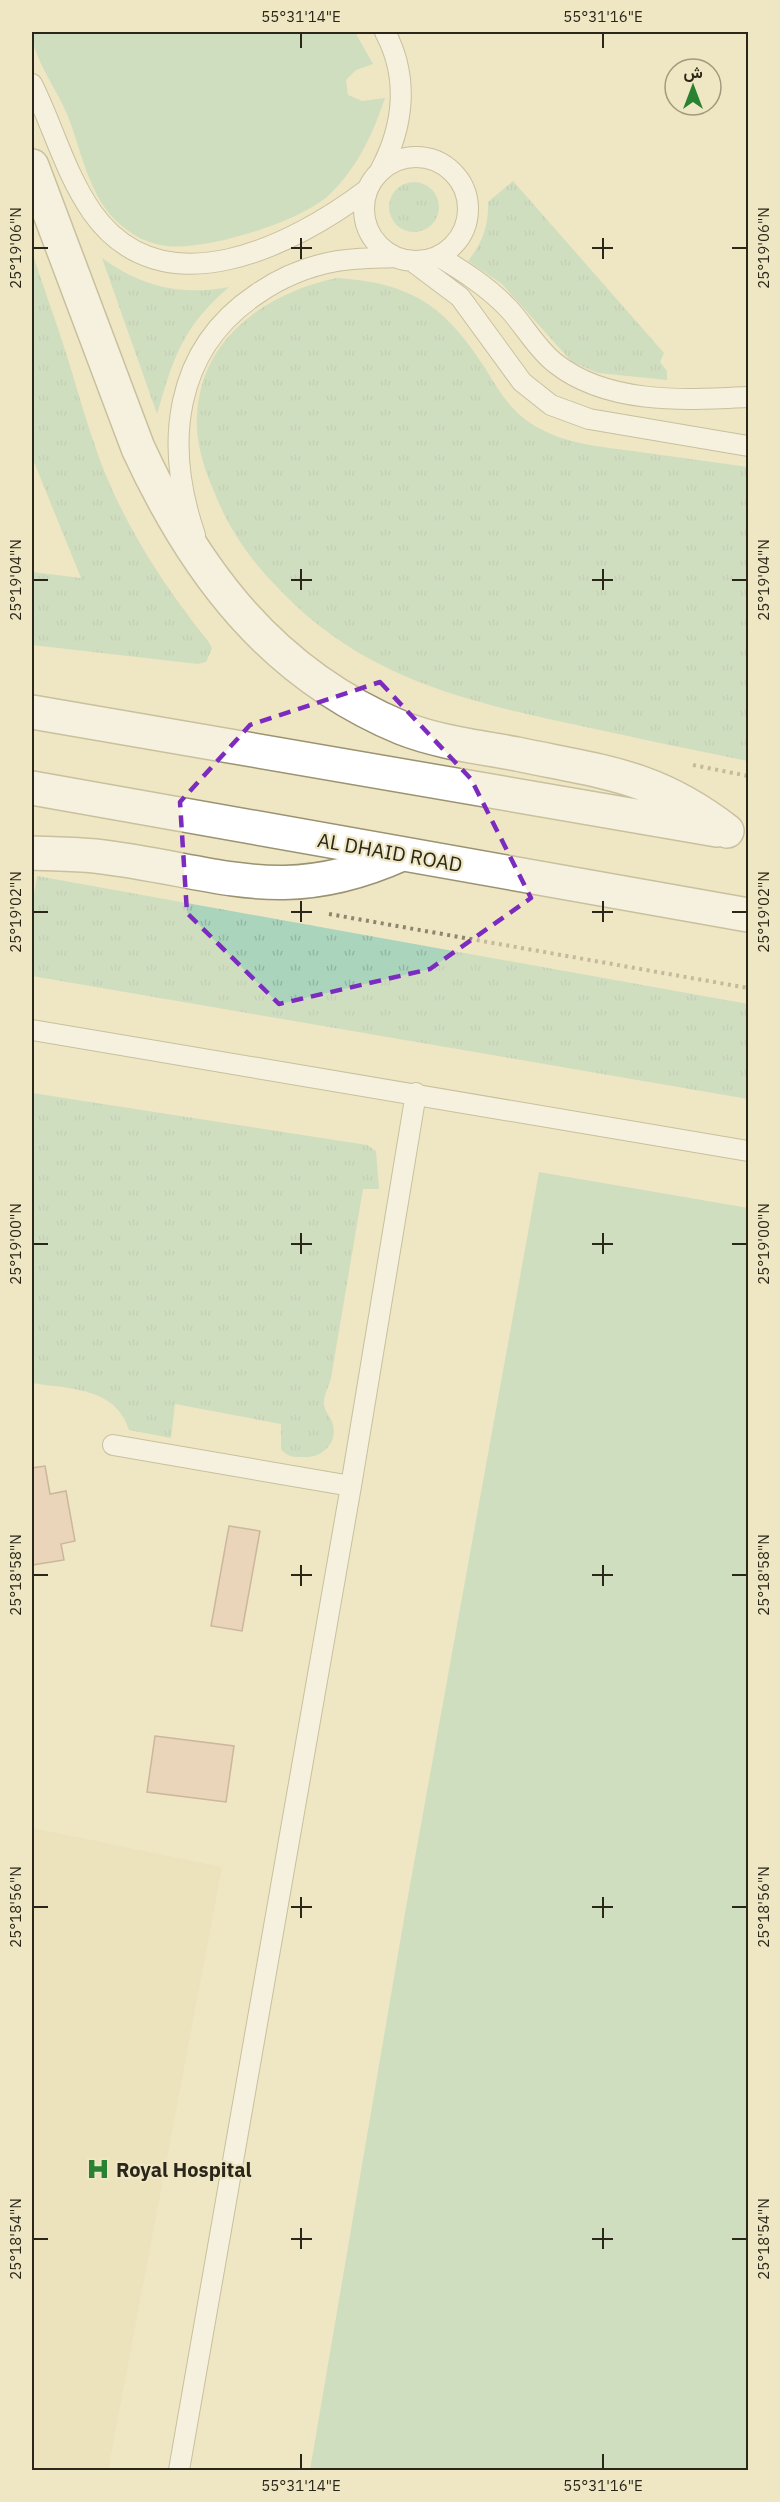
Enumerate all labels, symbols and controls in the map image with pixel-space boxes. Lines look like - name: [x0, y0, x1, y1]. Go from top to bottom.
- text: 55°31'14"E: [261, 7, 341, 26]
- text: 55°31'16"E: [563, 7, 643, 26]
- north arrow: [663, 57, 723, 117]
- text: ش: [683, 62, 703, 82]
- text: 25°19'06"N: [6, 207, 25, 289]
- text: 25°19'06"N: [754, 207, 773, 289]
- text: 25°19'04"N: [6, 539, 25, 621]
- text: 25°19'04"N: [754, 539, 773, 621]
- street label: AL DHAID ROAD: [315, 826, 465, 878]
- text: 25°19'02"N: [6, 871, 25, 953]
- text: 25°19'02"N: [754, 871, 773, 953]
- text: 25°19'00"N: [6, 1203, 25, 1285]
- text: 25°19'00"N: [754, 1203, 773, 1285]
- text: 25°18'58"N: [6, 1534, 25, 1616]
- text: 25°18'58"N: [754, 1534, 773, 1616]
- text: 25°18'56"N: [6, 1866, 25, 1948]
- text: 25°18'56"N: [754, 1866, 773, 1948]
- hospital icon: Royal Hospital: [85, 2156, 111, 2182]
- place label: Royal Hospital: [116, 2156, 252, 2183]
- text: 25°18'54"N: [6, 2198, 25, 2280]
- text: 25°18'54"N: [754, 2198, 773, 2280]
- text: 55°31'14"E: [261, 2476, 341, 2495]
- text: 55°31'16"E: [563, 2476, 643, 2495]

